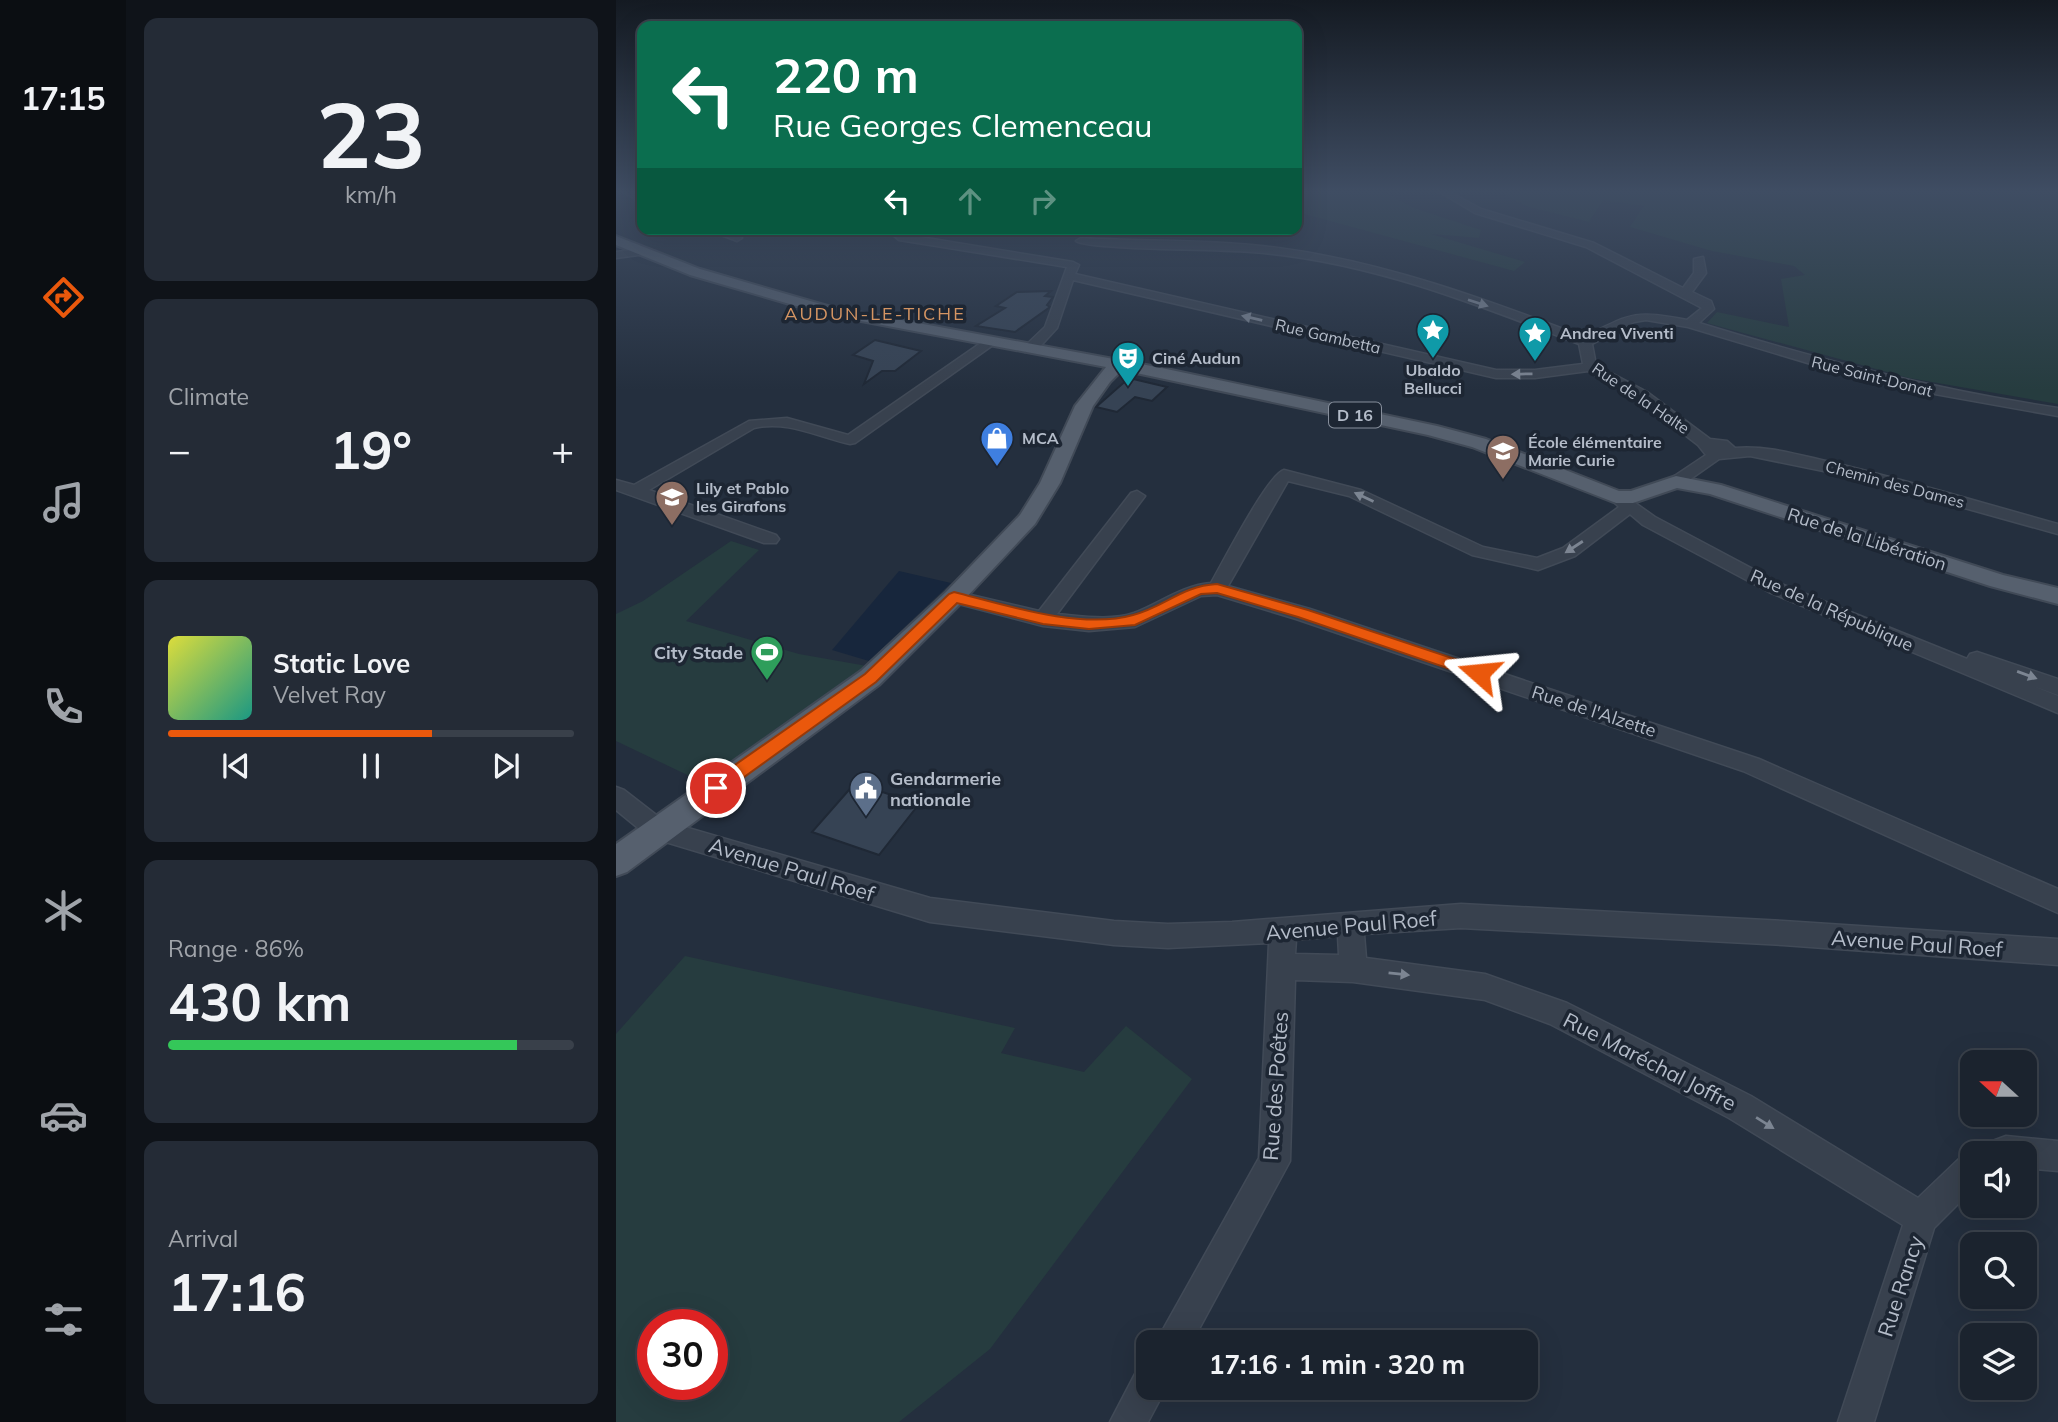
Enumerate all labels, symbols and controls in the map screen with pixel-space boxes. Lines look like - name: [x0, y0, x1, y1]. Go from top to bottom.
- text: 220 m: [773, 44, 919, 105]
- icon: left: [658, 49, 749, 140]
- text: 23: [316, 77, 426, 191]
- text: 17:15: [21, 78, 105, 118]
- text: Rue Georges Clemenceau: [773, 105, 1153, 145]
- text: km/h: [345, 180, 397, 209]
- icon: left: [878, 182, 916, 220]
- icon: ahead: [951, 182, 989, 220]
- icon: right: [1024, 182, 1062, 220]
- icon: directions: [39, 273, 88, 322]
- one-way arrow: [1468, 298, 1489, 309]
- district label: AUDUN-LE-TICHE: [784, 302, 966, 325]
- place icon: Ubaldo Bellucci: [1414, 311, 1452, 360]
- one-way arrow: [1241, 312, 1263, 323]
- street label: Rue Gambetta: [1273, 314, 1383, 358]
- place icon: Andrea Viventi: [1516, 314, 1554, 363]
- place label: Andrea Viventi: [1560, 323, 1674, 343]
- theatre icon: Ciné Audun: [1109, 339, 1147, 388]
- place label: Ciné Audun: [1152, 348, 1241, 368]
- street label: Rue Saint-Donat: [1809, 351, 1935, 401]
- street label: Rue de la Halte: [1589, 358, 1693, 438]
- place label: Ubaldo Bellucci: [1404, 360, 1462, 398]
- one-way arrow: [1511, 368, 1533, 380]
- text: Climate: [168, 382, 249, 411]
- road number: D 16: [1329, 402, 1381, 428]
- text: 19°: [330, 417, 412, 482]
- shop icon: MCA: [978, 419, 1016, 468]
- text: −: [168, 426, 191, 474]
- text: +: [551, 426, 574, 474]
- place label: MCA: [1022, 428, 1059, 448]
- school or university icon: École élémentaire Marie Curie: [1484, 432, 1522, 481]
- place label: École élémentaire Marie Curie: [1528, 432, 1662, 470]
- street label: Chemin des Dames: [1823, 456, 1967, 512]
- icon: music: [39, 478, 88, 527]
- school or university icon: Lily et Pablo les Girafons: [653, 478, 691, 527]
- place label: Lily et Pablo les Girafons: [696, 478, 789, 516]
- one-way arrow: [1354, 492, 1374, 503]
- street label: Rue de la Libération: [1785, 502, 1949, 576]
- one-way arrow: [1564, 541, 1584, 554]
- street label: Rue de la République: [1747, 564, 1917, 656]
- sports icon: City Stade: [748, 633, 786, 682]
- position arrow: [1442, 636, 1516, 710]
- place label: City Stade: [654, 641, 743, 664]
- text: Static Love: [273, 647, 410, 680]
- one-way arrow: [2016, 670, 2037, 681]
- text: Velvet Ray: [273, 680, 386, 709]
- street label: Rue de l'Alzette: [1529, 680, 1659, 742]
- icon: phone: [39, 682, 88, 731]
- icon: previous: [217, 747, 255, 785]
- icon: pause: [352, 747, 390, 785]
- icon: next: [487, 747, 525, 785]
- pin: [686, 758, 746, 818]
- place label: Gendarmerie nationale: [890, 767, 1001, 811]
- icon: arrive: [697, 769, 735, 807]
- public building icon: Gendarmerie nationale: [847, 769, 885, 818]
- street label: Avenue Paul Roef: [706, 831, 879, 907]
- icon: climate: [39, 886, 88, 935]
- street label: Avenue Paul Roef: [1264, 904, 1439, 945]
- street label: Avenue Paul Roef: [1830, 924, 2004, 962]
- text: Range · 86%: [168, 934, 304, 963]
- text: 430 km: [168, 969, 351, 1034]
- one-way arrow: [1388, 969, 1410, 980]
- street label: Rue Maréchal Joffre: [1559, 1006, 1741, 1116]
- street label: Rue des Poêtes: [1257, 1011, 1293, 1161]
- north arrow: [1960, 1050, 2037, 1127]
- map controls: [1960, 1050, 2037, 1400]
- icon: car: [39, 1091, 88, 1140]
- one-way arrow: [1756, 1116, 1775, 1129]
- button: sound: [1960, 1141, 2037, 1218]
- text: Arrival: [168, 1224, 238, 1253]
- street label: Rue Rancy: [1871, 1232, 1929, 1340]
- button: search: [1960, 1232, 2037, 1309]
- text: 17:16: [168, 1259, 306, 1324]
- icon: filters: [39, 1295, 88, 1344]
- speed limit sign: 30: [637, 1309, 728, 1400]
- button: layers: [1960, 1323, 2037, 1400]
- text: 17:16 · 1 min · 320 m: [1209, 1348, 1465, 1381]

